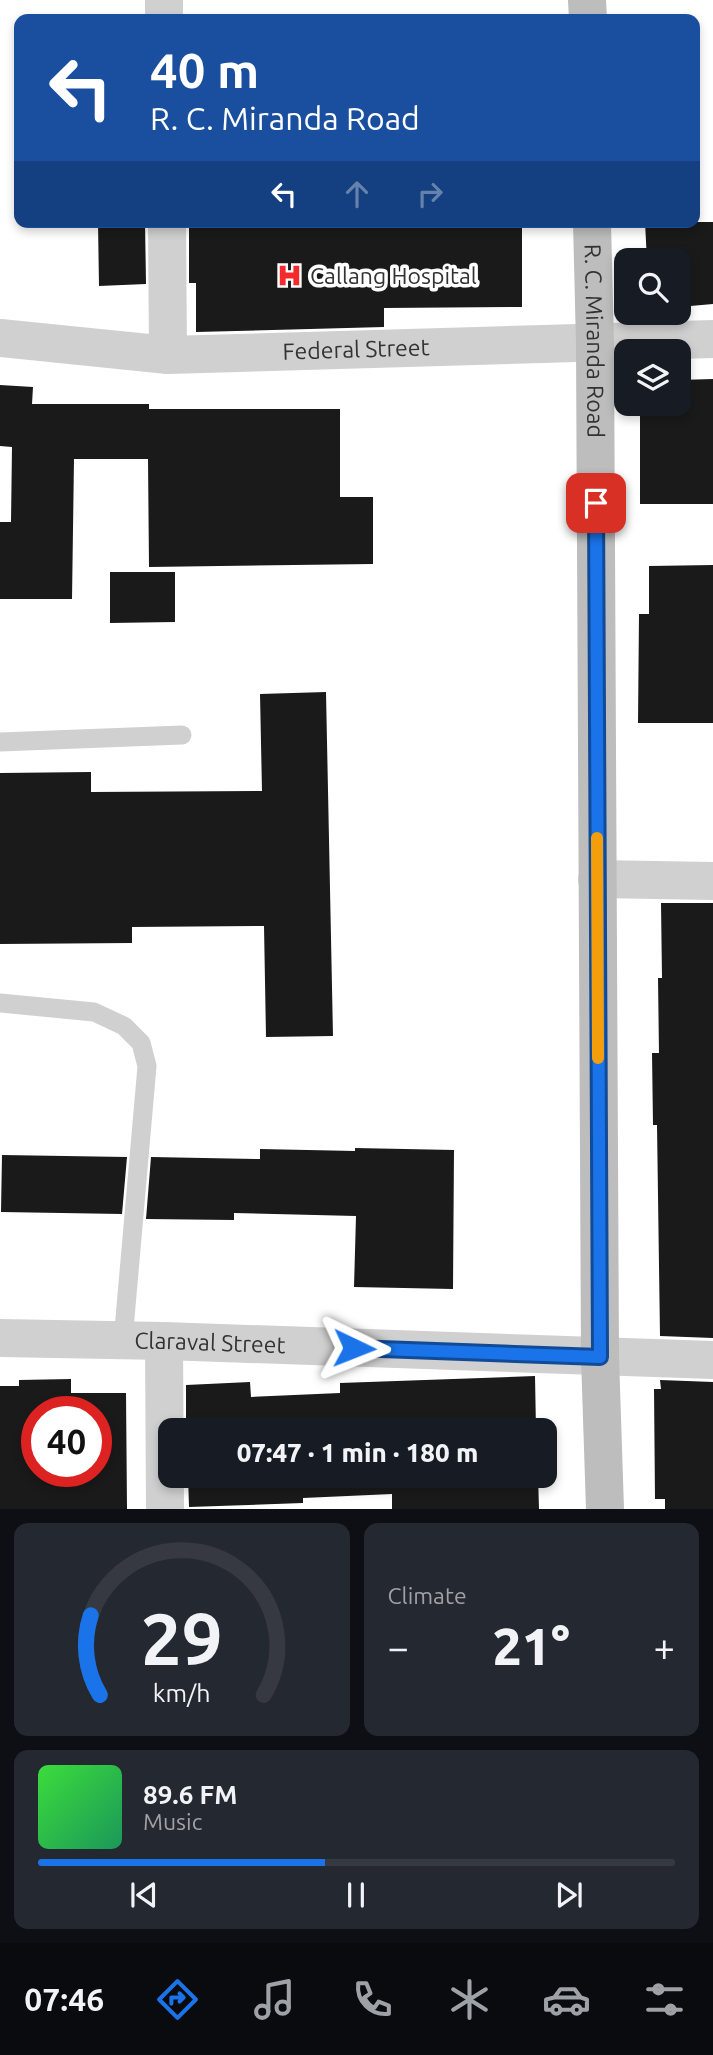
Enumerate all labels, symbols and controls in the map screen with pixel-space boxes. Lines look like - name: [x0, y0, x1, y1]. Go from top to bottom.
- icon: left: [35, 42, 126, 133]
- text: 40 m: [150, 42, 259, 97]
- text: R. C. Miranda Road: [150, 100, 420, 136]
- icon: left: [265, 175, 303, 213]
- icon: ahead: [338, 175, 376, 213]
- icon: right: [411, 175, 449, 213]
- street label: R. C. Miranda Road: [581, 244, 608, 438]
- map controls: [614, 248, 691, 416]
- button: search: [614, 248, 691, 325]
- hospital icon: Callang Hospital: [276, 262, 304, 290]
- place label: Callang Hospital: [310, 263, 477, 288]
- street label: Federal Street: [282, 334, 430, 364]
- button: layers: [614, 339, 691, 416]
- pin: [566, 473, 626, 533]
- icon: arrive: [577, 484, 615, 522]
- position arrow: [317, 1311, 391, 1385]
- street label: Claraval Street: [134, 1327, 286, 1357]
- speed limit sign: 40: [21, 1396, 112, 1487]
- text: 07:47 · 1 min · 180 m: [237, 1438, 478, 1467]
- text: Climate: [388, 1583, 467, 1608]
- text: 29: [141, 1598, 223, 1680]
- text: 21°: [492, 1617, 570, 1675]
- text: −: [388, 1626, 409, 1668]
- text: +: [654, 1626, 675, 1668]
- text: km/h: [153, 1679, 211, 1707]
- text: 89.6 FM: [143, 1780, 237, 1809]
- text: Music: [143, 1809, 202, 1834]
- icon: previous: [125, 1876, 163, 1914]
- icon: pause: [337, 1876, 375, 1914]
- icon: next: [550, 1876, 588, 1914]
- icon: directions: [153, 1975, 202, 2024]
- icon: music: [250, 1975, 299, 2024]
- icon: phone: [348, 1975, 397, 2024]
- icon: climate: [445, 1975, 494, 2024]
- icon: car: [542, 1975, 591, 2024]
- icon: filters: [640, 1975, 689, 2024]
- text: 07:46: [24, 1981, 104, 2017]

